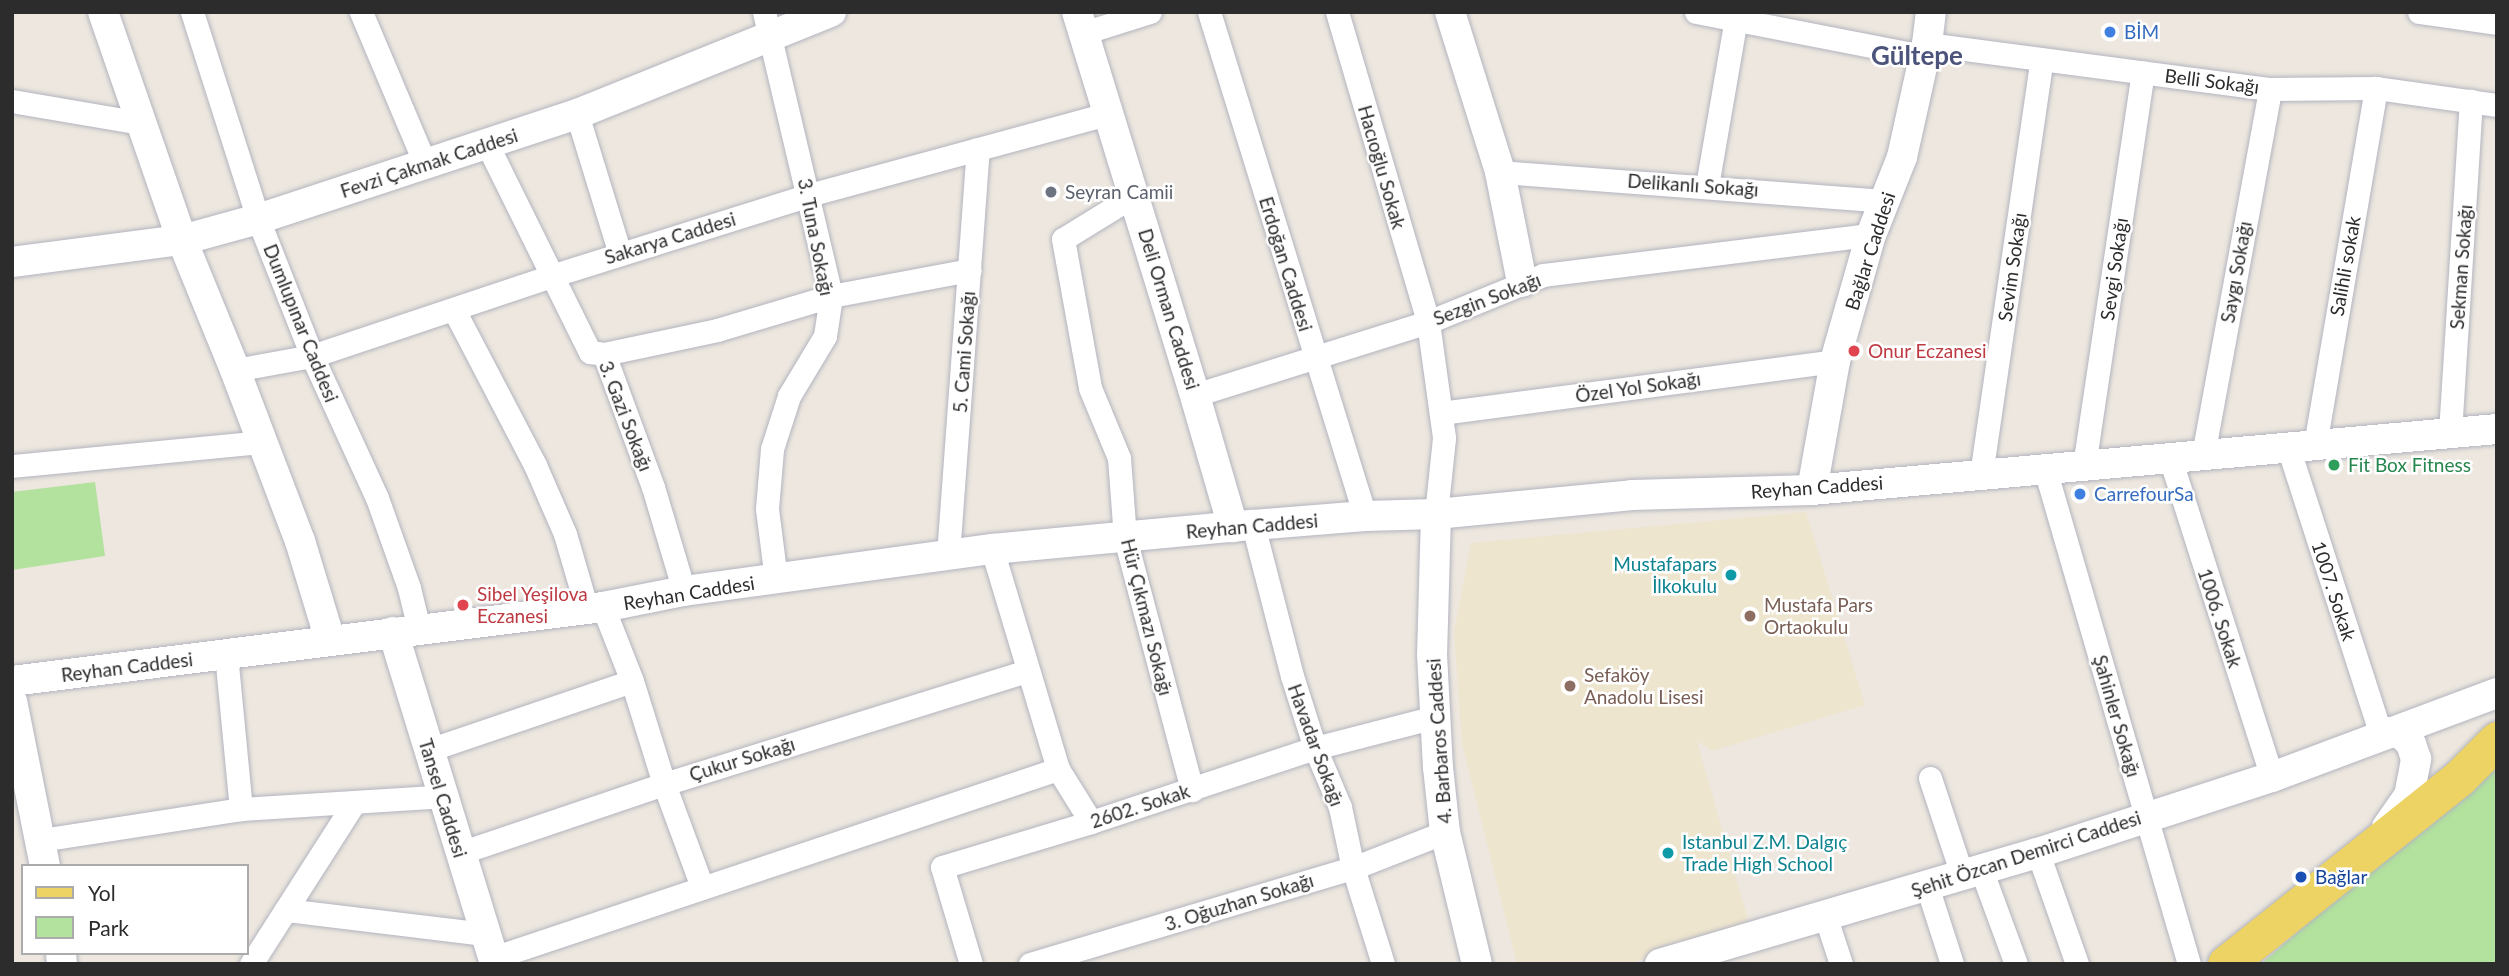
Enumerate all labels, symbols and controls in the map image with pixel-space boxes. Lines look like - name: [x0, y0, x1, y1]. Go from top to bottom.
- place label: BİM: [2124, 21, 2159, 43]
- marker: BİM: [2102, 24, 2118, 40]
- district label: Gültepe: [1871, 40, 1963, 72]
- street label: Belli Sokağı: [2163, 64, 2261, 98]
- street label: Hacıoğlu Sokak: [1353, 103, 1411, 231]
- street label: Fevzi Çakmak Caddesi: [337, 124, 521, 202]
- street label: Delikanlı Sokağı: [1627, 169, 1759, 201]
- street label: 3. Tuna Sokağı: [793, 176, 839, 298]
- place label: Seyran Camii: [1065, 181, 1173, 203]
- marker: Seyran Camii: [1043, 184, 1059, 200]
- street label: Bağlar Caddesi: [1840, 189, 1900, 313]
- street label: Erdoğan Caddesi: [1255, 194, 1317, 334]
- street label: Sekman Sokağı: [2445, 204, 2477, 330]
- street label: Sakarya Caddesi: [602, 207, 738, 269]
- street label: Sevim Sokağı: [1993, 211, 2031, 323]
- street label: Salihli sokak: [2325, 214, 2365, 318]
- street label: Sevgi Sokağı: [2096, 216, 2132, 322]
- street label: Saygı Sokağı: [2216, 219, 2256, 325]
- street label: Deli Orman Caddesi: [1134, 226, 1204, 392]
- street label: Dumlupınar Caddesi: [259, 240, 343, 406]
- street label: Sezgin Sokağı: [1430, 268, 1544, 330]
- street label: 5. Cami Sokağı: [948, 290, 980, 414]
- place label: Onur Eczanesi: [1868, 340, 1987, 362]
- marker: Onur Eczanesi: [1846, 343, 1862, 359]
- street label: 3. Gazi Sokağı: [595, 358, 657, 474]
- street label: Özel Yol Sokağı: [1573, 367, 1703, 407]
- place label: Fit Box Fitness: [2348, 454, 2471, 476]
- marker: Fit Box Fitness: [2326, 457, 2342, 473]
- street label: Reyhan Caddesi: [1750, 471, 1884, 503]
- place label: CarrefourSa: [2094, 483, 2194, 505]
- marker: CarrefourSa: [2072, 486, 2088, 502]
- street label: Reyhan Caddesi: [1185, 509, 1319, 543]
- street label: Hür Çıkmazı Sokağı: [1116, 536, 1178, 698]
- street label: 1007. Sokak: [2307, 538, 2361, 644]
- place label: Mustafapars İlkokulu: [1613, 553, 1717, 597]
- street label: 1006. Sokak: [2193, 565, 2247, 671]
- marker: Mustafapars İlkokulu: [1723, 567, 1739, 583]
- street label: Reyhan Caddesi: [622, 571, 756, 615]
- place label: Sibel Yeşilova Eczanesi: [477, 583, 588, 627]
- place label: Mustafa Pars Ortaokulu: [1764, 594, 1873, 638]
- marker: Sibel Yeşilova Eczanesi: [455, 597, 471, 613]
- marker: Mustafa Pars Ortaokulu: [1742, 608, 1758, 624]
- street label: Reyhan Caddesi: [60, 648, 194, 686]
- street label: Şahinler Sokağı: [2089, 652, 2145, 780]
- street label: 4. Barbaros Caddesi: [1422, 658, 1456, 824]
- place label: Sefaköy Anadolu Lisesi: [1584, 664, 1704, 708]
- marker: Sefaköy Anadolu Lisesi: [1562, 678, 1578, 694]
- street label: Havadar Sokağı: [1283, 681, 1349, 809]
- street label: Çukur Sokağı: [686, 732, 798, 786]
- street label: Tansel Caddesi: [414, 736, 472, 860]
- street label: 2602. Sokak: [1087, 779, 1193, 833]
- street label: Şehit Özcan Demirci Caddesi: [1908, 806, 2144, 902]
- place label: Istanbul Z.M. Dalgıç Trade High School: [1682, 831, 1847, 875]
- marker: Istanbul Z.M. Dalgıç Trade High School: [1660, 845, 1676, 861]
- legend: [21, 864, 248, 955]
- place label: Bağlar: [2315, 866, 2367, 888]
- street label: 3. Oğuzhan Sokağı: [1162, 869, 1316, 935]
- marker: Bağlar: [2293, 869, 2309, 885]
- text: Yol: [88, 880, 116, 905]
- text: Park: [88, 915, 129, 940]

